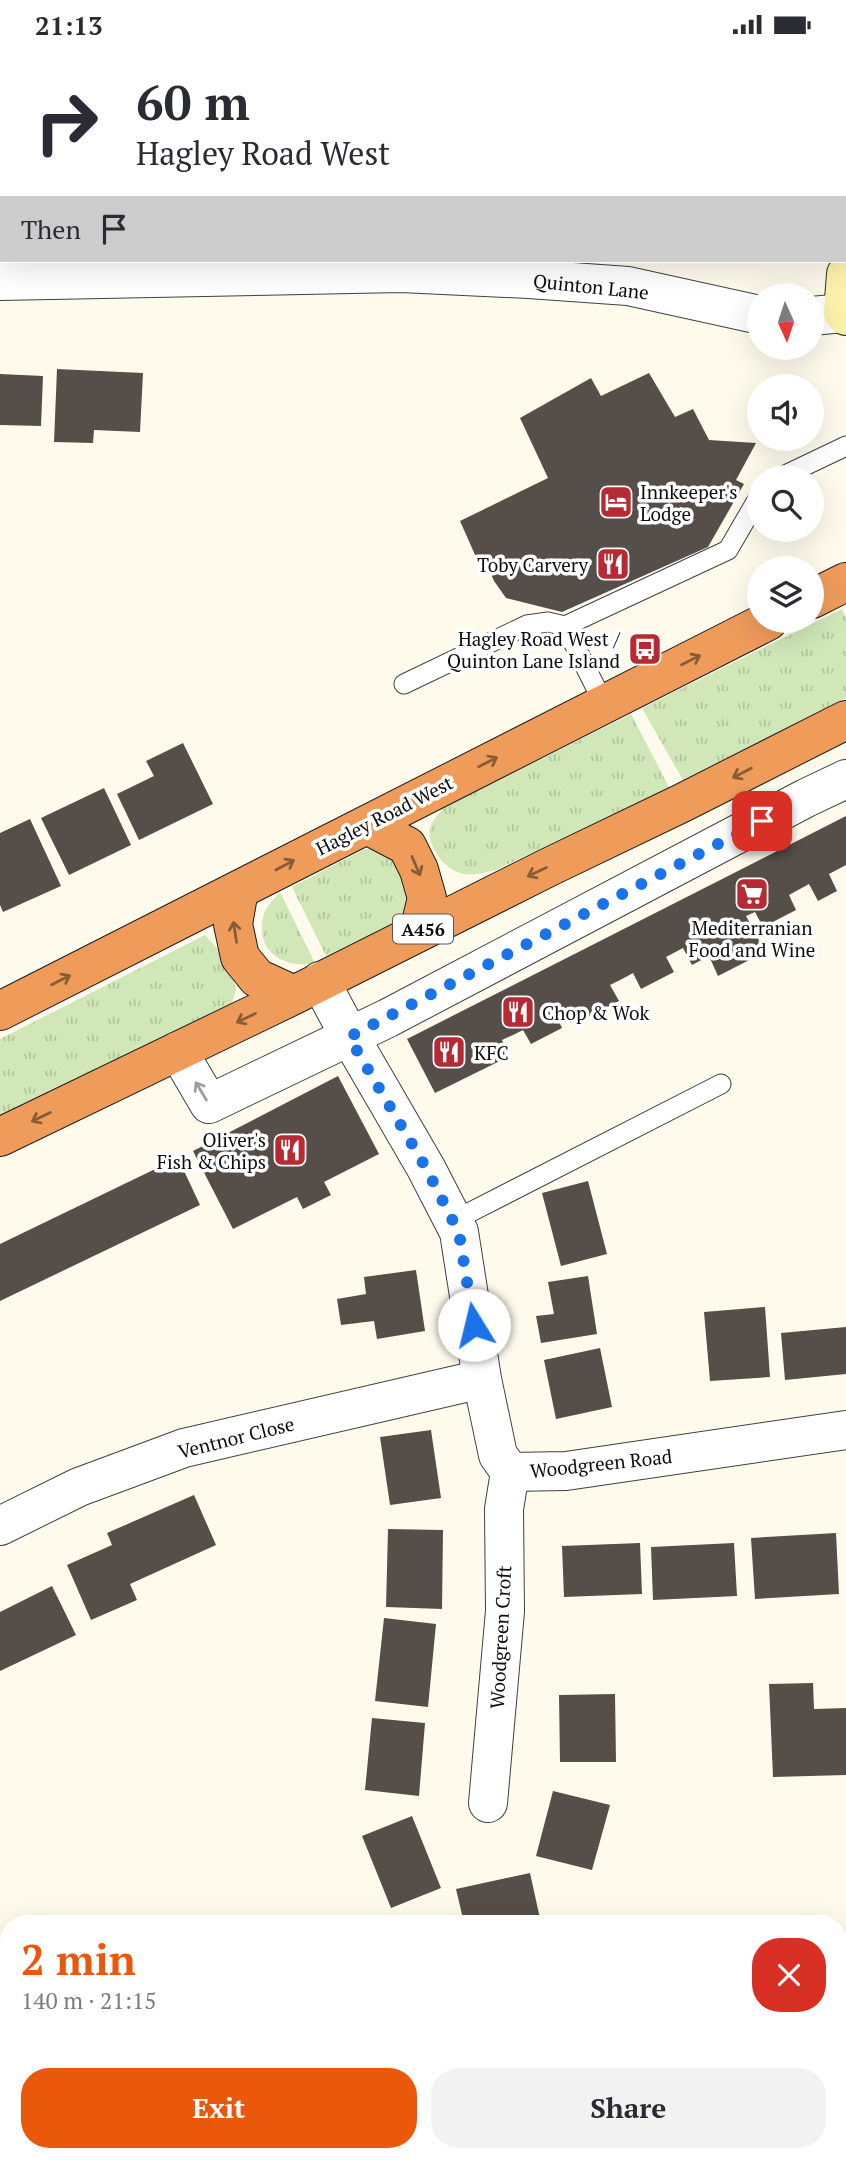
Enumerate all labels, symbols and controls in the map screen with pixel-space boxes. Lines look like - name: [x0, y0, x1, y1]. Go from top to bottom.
- text: 21:13: [35, 8, 103, 42]
- text: 60 m: [136, 69, 250, 134]
- icon: right: [21, 77, 112, 168]
- text: Hagley Road West: [136, 132, 390, 174]
- icon: arrive: [95, 210, 133, 248]
- text: Then: [21, 212, 81, 246]
- street label: Quinton Lane: [532, 267, 650, 305]
- north arrow: [747, 283, 824, 361]
- map controls: [747, 283, 824, 633]
- button: sound: [747, 374, 824, 451]
- button: search: [747, 465, 824, 542]
- place label: Innkeeper's Lodge: [640, 479, 737, 526]
- hotel icon: Innkeeper's Lodge: [597, 483, 635, 521]
- restaurant icon: Toby Carvery: [594, 545, 632, 583]
- place label: Toby Carvery: [477, 552, 588, 577]
- button: layers: [747, 556, 824, 633]
- place label: Hagley Road West / Quinton Lane Island: [447, 626, 621, 673]
- bus stop icon: Hagley Road West / Quinton Lane Island: [626, 630, 664, 668]
- one-way arrow: [680, 653, 701, 667]
- one-way arrow: [477, 755, 498, 769]
- one-way arrow: [732, 766, 752, 780]
- street label: Hagley Road West: [311, 770, 457, 860]
- pin: [732, 791, 792, 851]
- icon: arrive: [743, 802, 781, 840]
- one-way arrow: [410, 855, 423, 876]
- one-way arrow: [274, 858, 295, 872]
- one-way arrow: [527, 866, 548, 880]
- supermarket icon: Mediterranian Food and Wine: [733, 875, 771, 913]
- road number: A456: [393, 915, 453, 943]
- place label: Mediterranian Food and Wine: [689, 915, 815, 962]
- one-way arrow: [228, 921, 241, 944]
- one-way arrow: [50, 973, 71, 987]
- restaurant icon: Chop & Wok: [499, 993, 537, 1031]
- place label: Chop & Wok: [542, 1000, 649, 1025]
- one-way arrow: [236, 1012, 257, 1025]
- restaurant icon: KFC: [430, 1033, 468, 1071]
- place label: KFC: [474, 1040, 509, 1065]
- one-way arrow: [194, 1082, 208, 1102]
- one-way arrow: [31, 1111, 52, 1125]
- place label: Oliver's Fish & Chips: [157, 1127, 266, 1174]
- restaurant icon: Oliver's Fish & Chips: [271, 1131, 309, 1169]
- position arrow: [437, 1288, 511, 1362]
- street label: Ventnor Close: [175, 1410, 297, 1464]
- street label: Woodgreen Road: [529, 1443, 674, 1483]
- street label: Woodgreen Croft: [484, 1565, 516, 1709]
- text: 2 min: [21, 1931, 136, 1987]
- button: close: [752, 1938, 826, 2012]
- text: 140 m · 21:15: [21, 1985, 156, 2016]
- button: Exit: [21, 2068, 417, 2148]
- button: Share: [431, 2068, 826, 2148]

